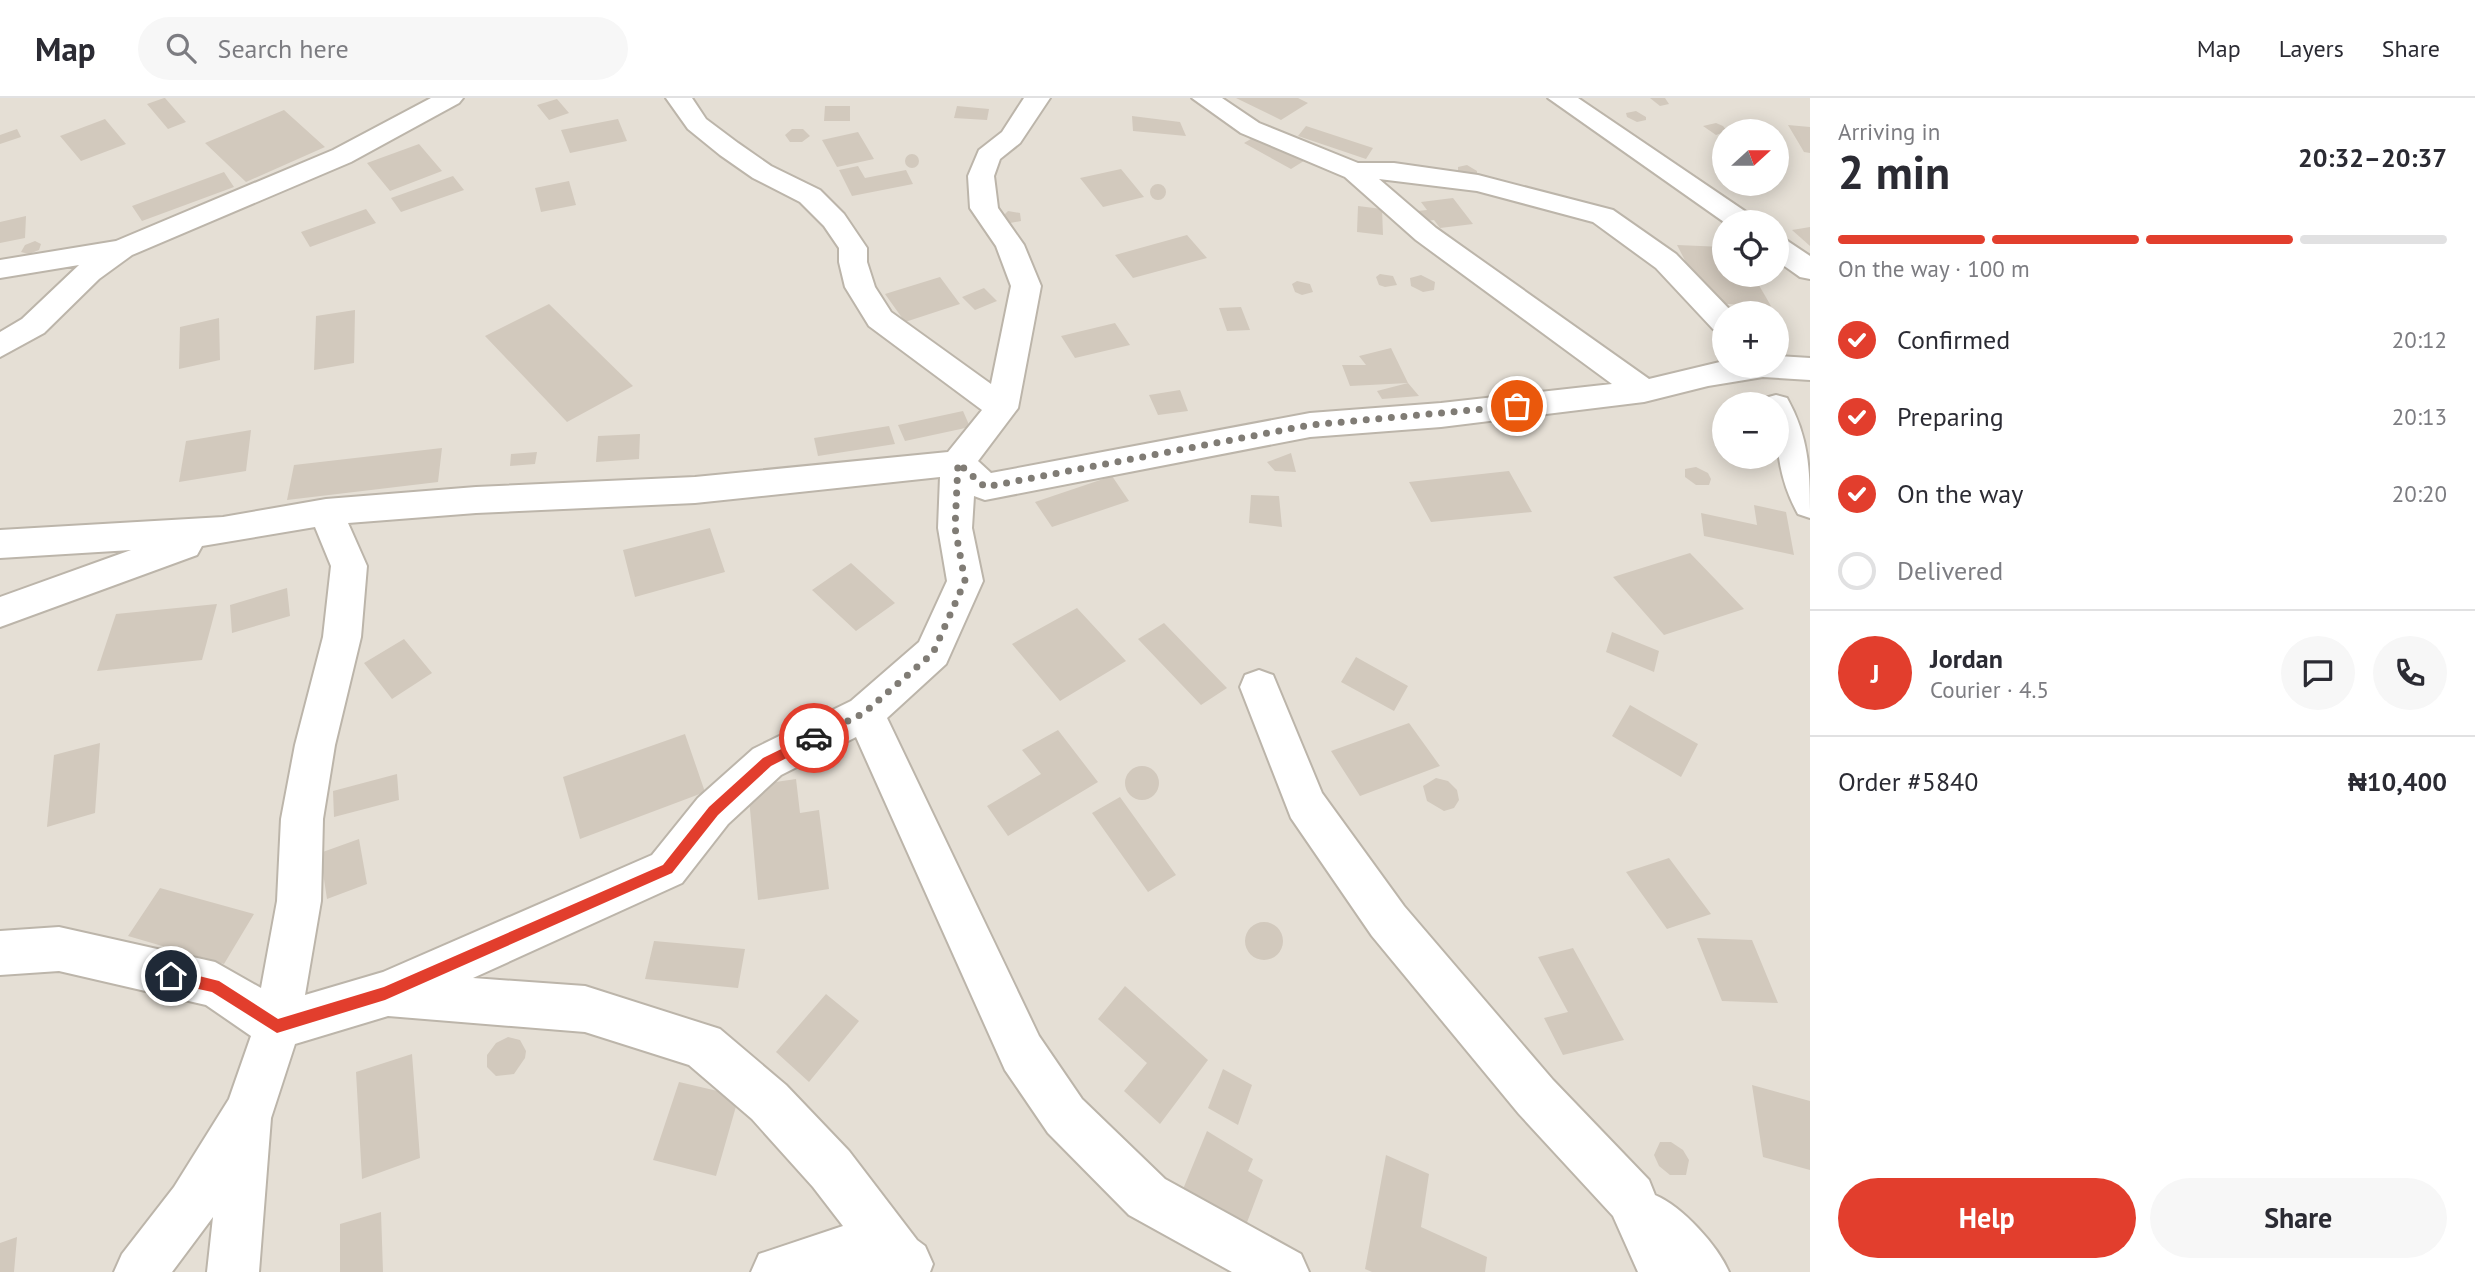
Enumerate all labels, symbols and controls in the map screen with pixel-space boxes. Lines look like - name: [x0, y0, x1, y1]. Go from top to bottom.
- search box: [138, 17, 628, 80]
- text: Map: [35, 27, 96, 70]
- icon: search: [162, 29, 200, 67]
- text: Search here: [218, 32, 349, 65]
- text: Map: [2197, 33, 2241, 64]
- text: Layers: [2279, 33, 2344, 64]
- text: Share: [2382, 33, 2440, 64]
- text: Arriving in: [1838, 117, 1940, 146]
- north arrow: [1712, 119, 1788, 196]
- map controls: [1712, 119, 1789, 469]
- text: 20:32–20:37: [2298, 141, 2447, 174]
- text: 2 min: [1838, 142, 1950, 202]
- button: locate: [1712, 210, 1789, 287]
- text: On the way · 100 m: [1838, 254, 2030, 283]
- button: +: [1712, 301, 1789, 378]
- icon: check: [1838, 321, 1876, 359]
- text: Confirmed: [1897, 323, 2010, 356]
- text: 20:12: [2392, 325, 2447, 354]
- pin: [1487, 376, 1547, 436]
- icon: bag: [1498, 387, 1536, 425]
- button: −: [1712, 392, 1789, 469]
- icon: check: [1838, 398, 1876, 436]
- text: Preparing: [1897, 400, 2004, 433]
- text: 20:13: [2392, 402, 2447, 431]
- icon: check: [1838, 475, 1876, 513]
- text: On the way: [1897, 477, 2023, 510]
- text: 20:20: [2392, 479, 2447, 508]
- text: Delivered: [1897, 554, 2003, 587]
- button: chat: [2281, 636, 2355, 710]
- button: phone: [2373, 636, 2447, 710]
- text: Jordan: [1930, 642, 2003, 675]
- text: J: [1871, 657, 1879, 690]
- text: Courier · 4.5: [1930, 675, 2049, 704]
- courier: [779, 703, 849, 773]
- icon: car: [795, 719, 833, 757]
- text: Order #5840: [1838, 765, 1978, 798]
- text: ₦10,400: [2348, 765, 2447, 798]
- pin: [141, 946, 201, 1006]
- icon: home: [152, 957, 190, 995]
- button: Help: [1838, 1178, 2136, 1258]
- button: Share: [2150, 1178, 2447, 1258]

